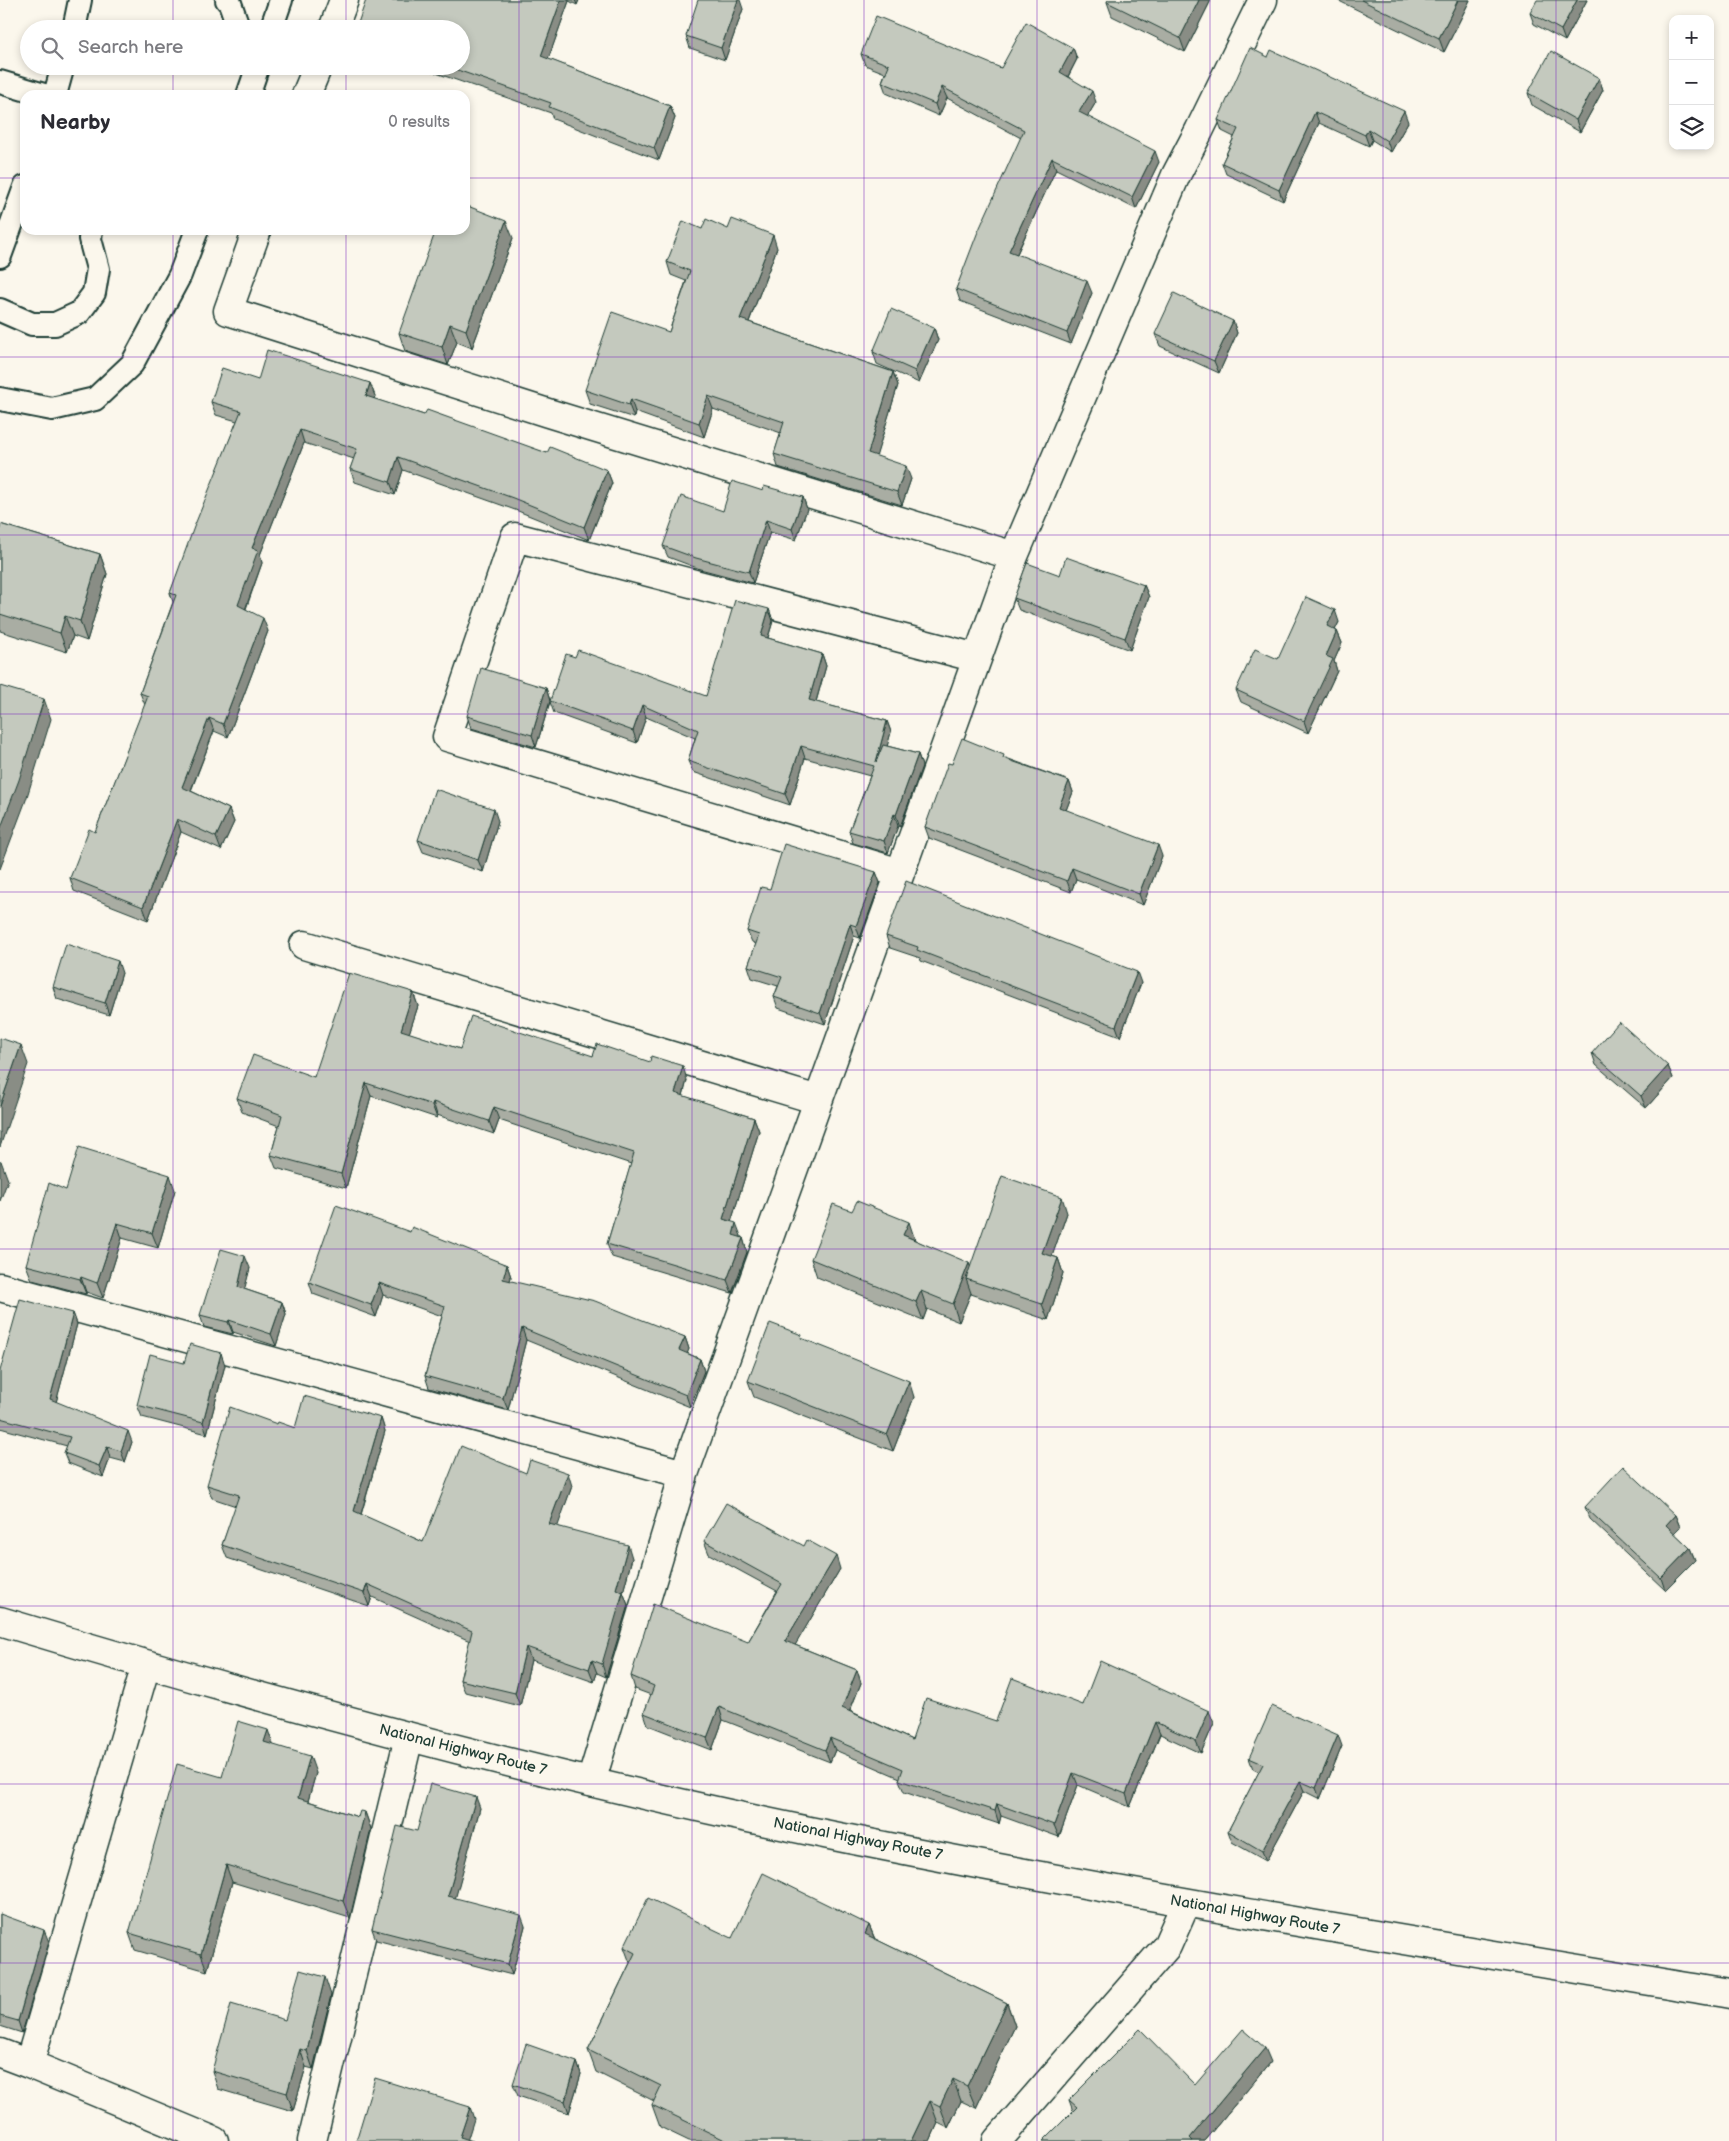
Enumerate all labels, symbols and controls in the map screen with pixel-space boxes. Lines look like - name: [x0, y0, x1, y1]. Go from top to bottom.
- map controls: [1669, 15, 1714, 150]
- button: +: [1669, 15, 1714, 60]
- search box: [20, 20, 470, 75]
- icon: search: [38, 34, 66, 62]
- text: Search here: [78, 36, 183, 59]
- button: −: [1669, 60, 1714, 105]
- button: layers: [1669, 105, 1714, 150]
- text: Nearby: [40, 110, 110, 135]
- text: 0 results: [388, 113, 450, 132]
- street label: National Highway Route 7: [377, 1720, 549, 1780]
- street label: National Highway Route 7: [772, 1813, 945, 1865]
- street label: National Highway Route 7: [1169, 1891, 1342, 1939]

